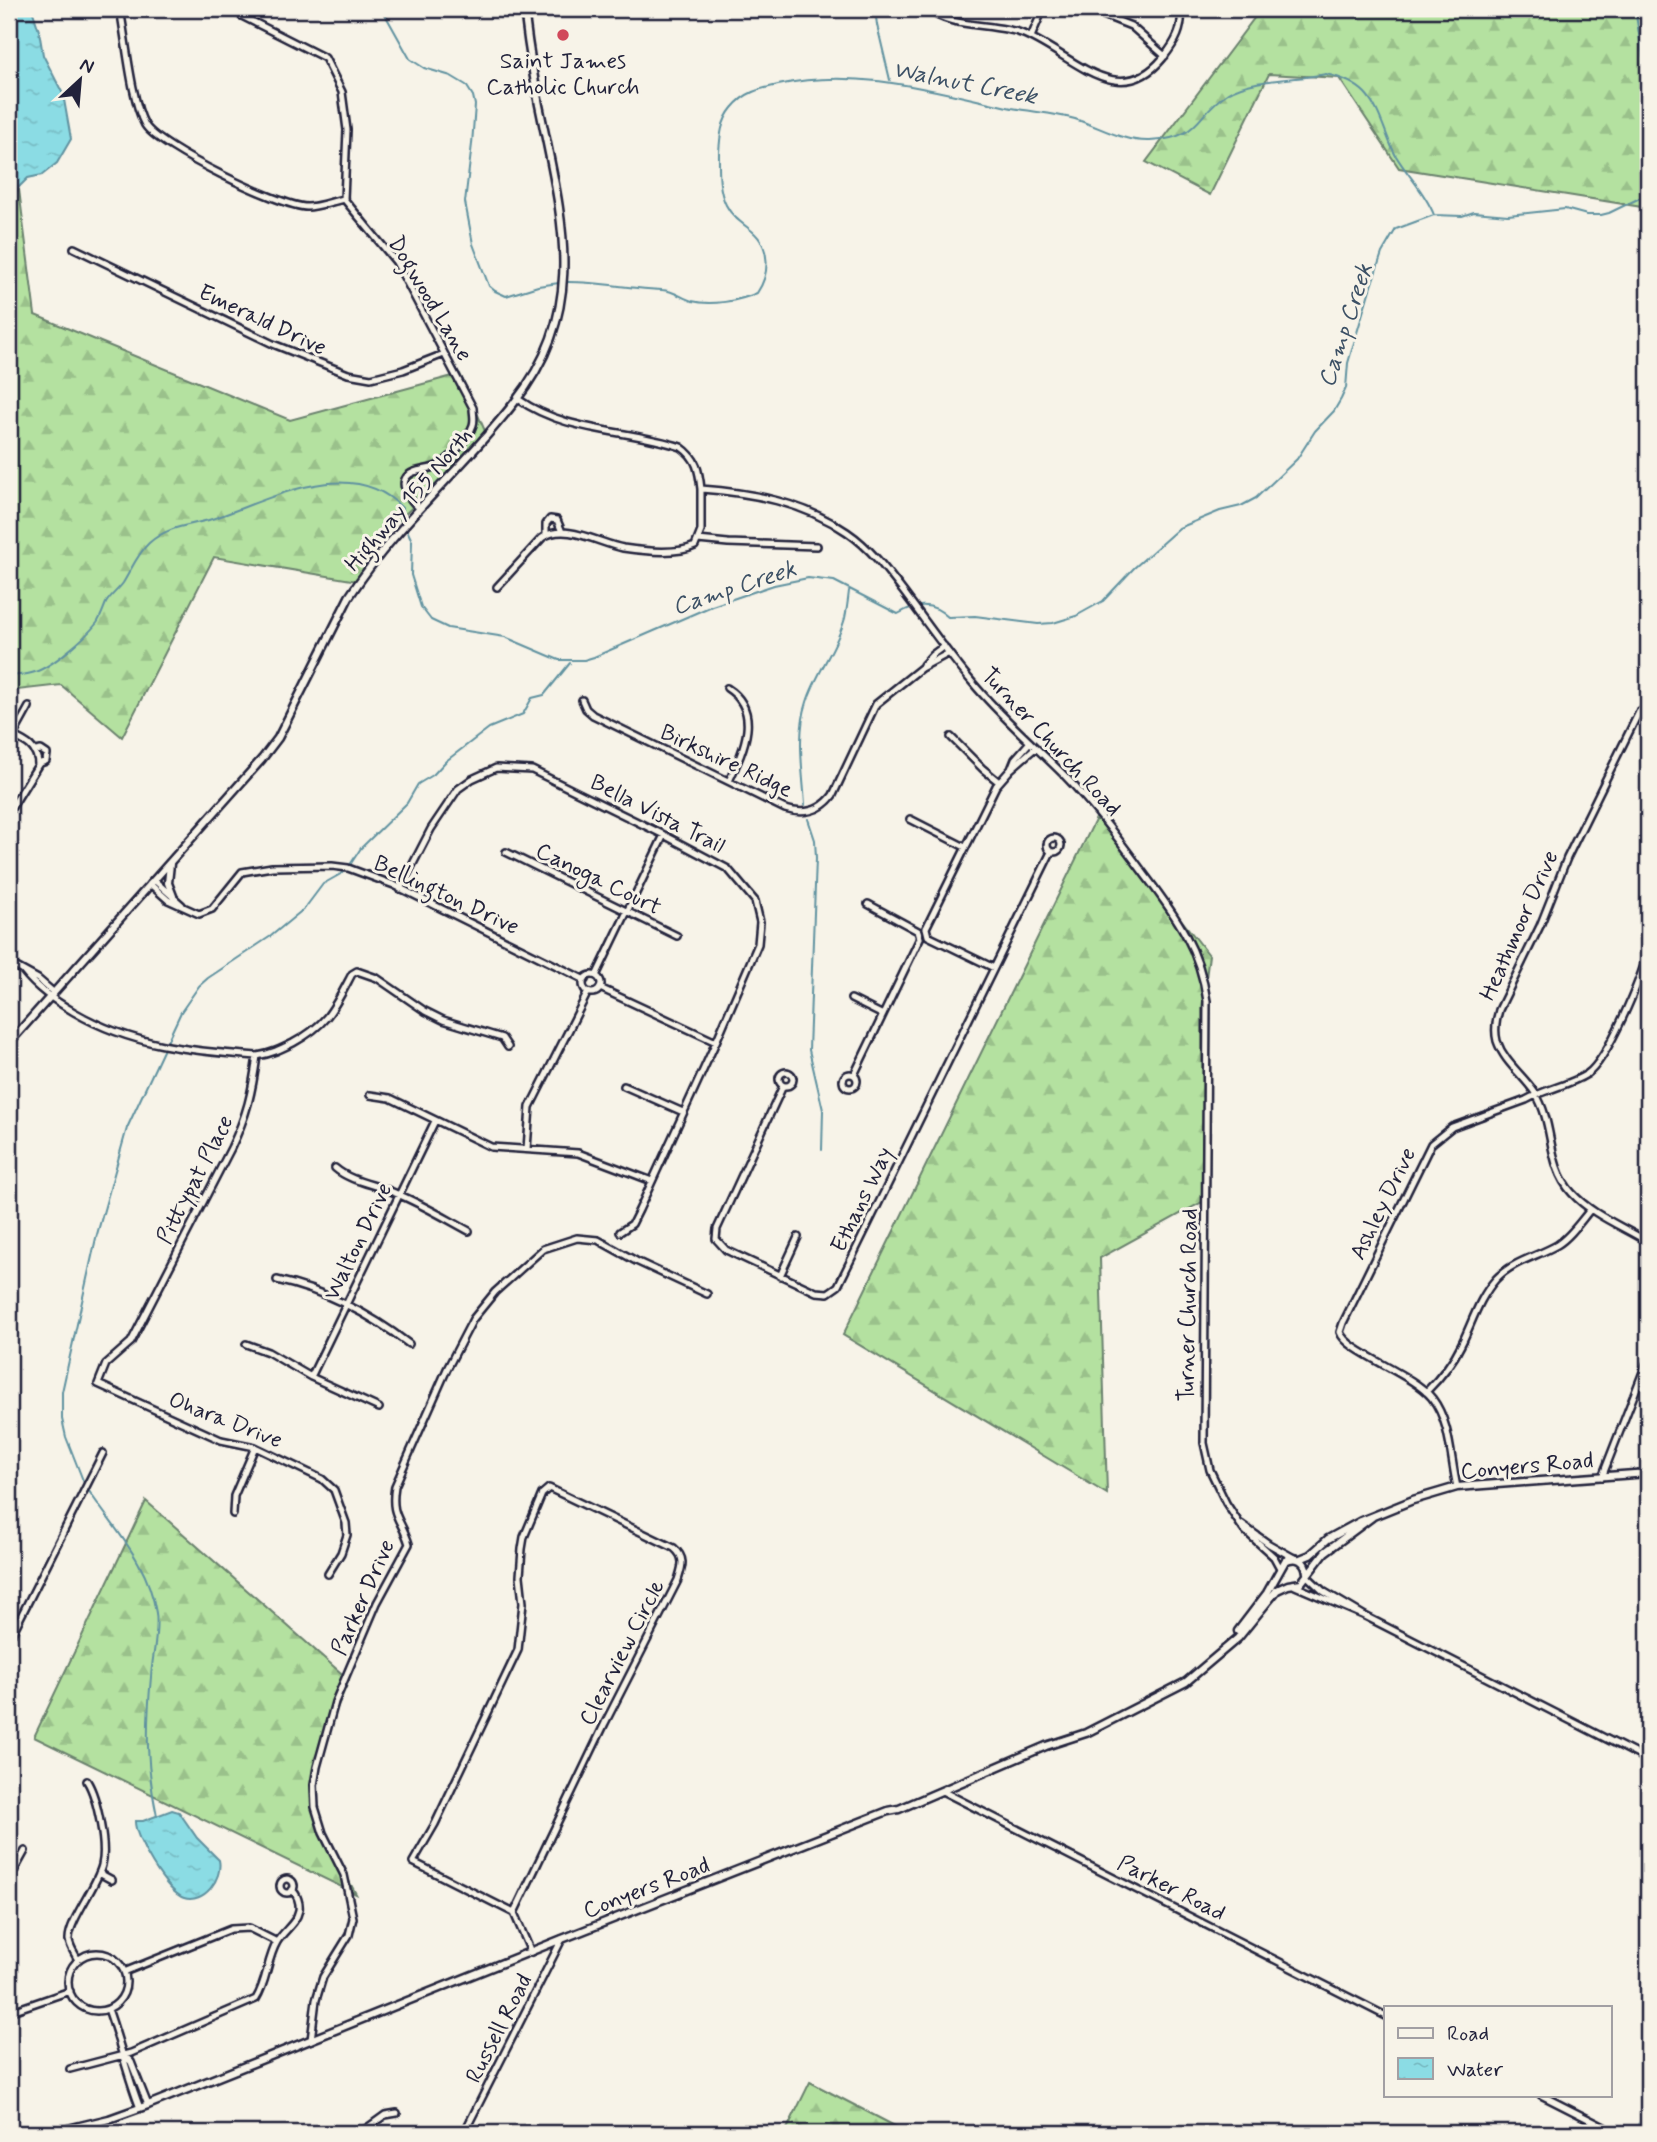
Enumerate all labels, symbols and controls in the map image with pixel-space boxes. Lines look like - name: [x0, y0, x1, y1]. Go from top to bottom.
- marker: Saint James Catholic Church: [555, 27, 571, 43]
- north arrow: [46, 46, 116, 116]
- place label: Saint James Catholic Church: [486, 47, 640, 103]
- text: N: [76, 52, 98, 80]
- water label: Walnut Creek: [890, 54, 1041, 113]
- street label: Dogwood Lane: [378, 231, 479, 368]
- water label: Camp Creek: [1312, 260, 1381, 391]
- street label: Emerald Drive: [193, 278, 331, 364]
- street label: Highway 155 North: [339, 422, 482, 580]
- water label: Camp Creek: [669, 554, 800, 623]
- street label: Turner Church Road: [974, 661, 1127, 823]
- street label: Birkshire Ridge: [655, 718, 797, 806]
- street label: Bella Vista Trail: [585, 768, 730, 862]
- street label: Canoga Court: [529, 836, 666, 925]
- street label: Heathmoor Drive: [1473, 846, 1566, 1006]
- street label: Bellington Drive: [368, 849, 524, 944]
- street label: Pittypat Place: [150, 1110, 241, 1250]
- street label: Ethans Way: [824, 1142, 901, 1258]
- street label: Ashley Drive: [1344, 1143, 1424, 1265]
- street label: Walton Drive: [317, 1178, 400, 1306]
- street label: Turner Church Road: [1172, 1208, 1206, 1402]
- street label: Ohara Drive: [164, 1385, 286, 1456]
- street label: Conyers Road: [1460, 1446, 1595, 1488]
- street label: Parker Drive: [325, 1535, 403, 1661]
- street label: Clearview Circle: [573, 1575, 673, 1731]
- street label: Parker Road: [1112, 1849, 1230, 1929]
- street label: Conyers Road: [579, 1851, 714, 1927]
- street label: Russell Road: [459, 1969, 540, 2089]
- legend: [1384, 2006, 1612, 2096]
- text: Road: [1447, 2020, 1489, 2048]
- text: Water: [1447, 2056, 1503, 2084]

